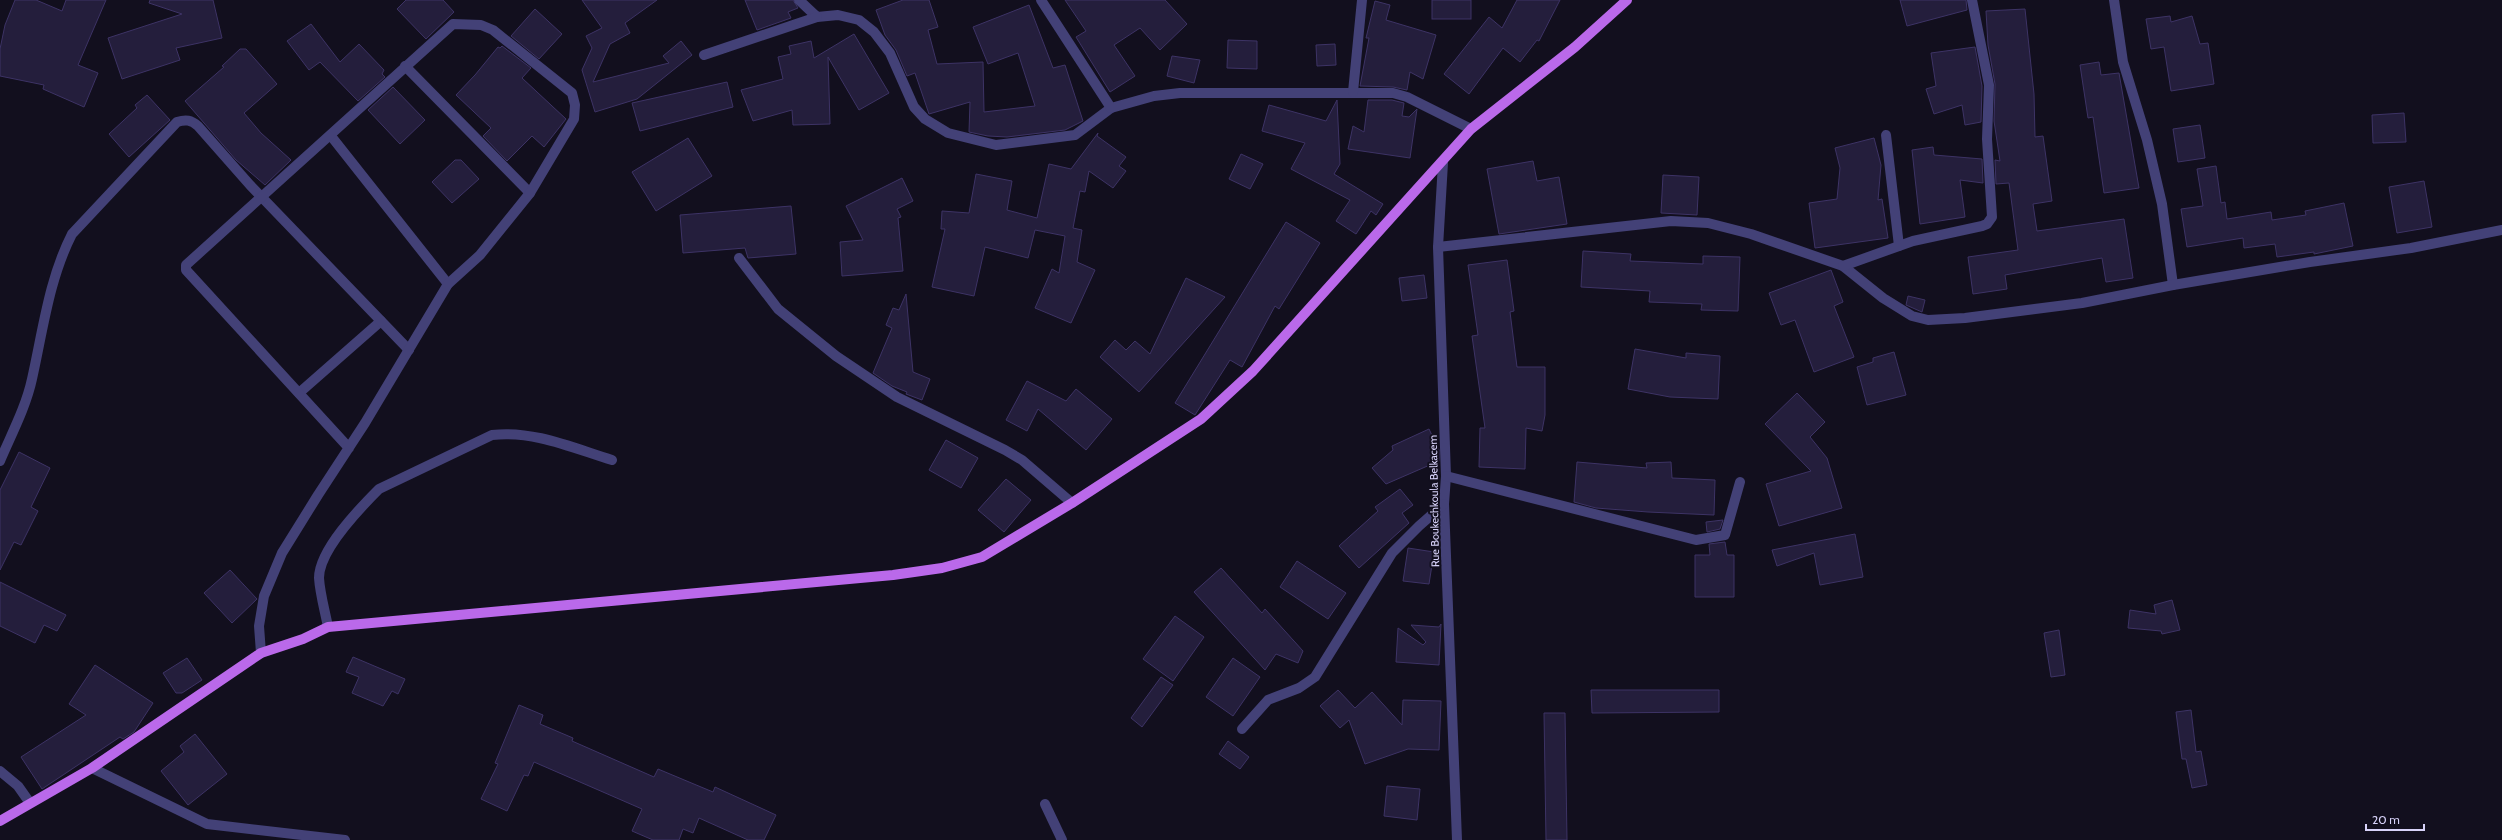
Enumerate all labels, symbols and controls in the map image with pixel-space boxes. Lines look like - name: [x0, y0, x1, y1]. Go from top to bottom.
- street label: Rue Boukechkoula Belkacem: [1426, 435, 1442, 567]
- scale bar: [2366, 806, 2424, 832]
- text: 20 m: [2372, 812, 2400, 827]

